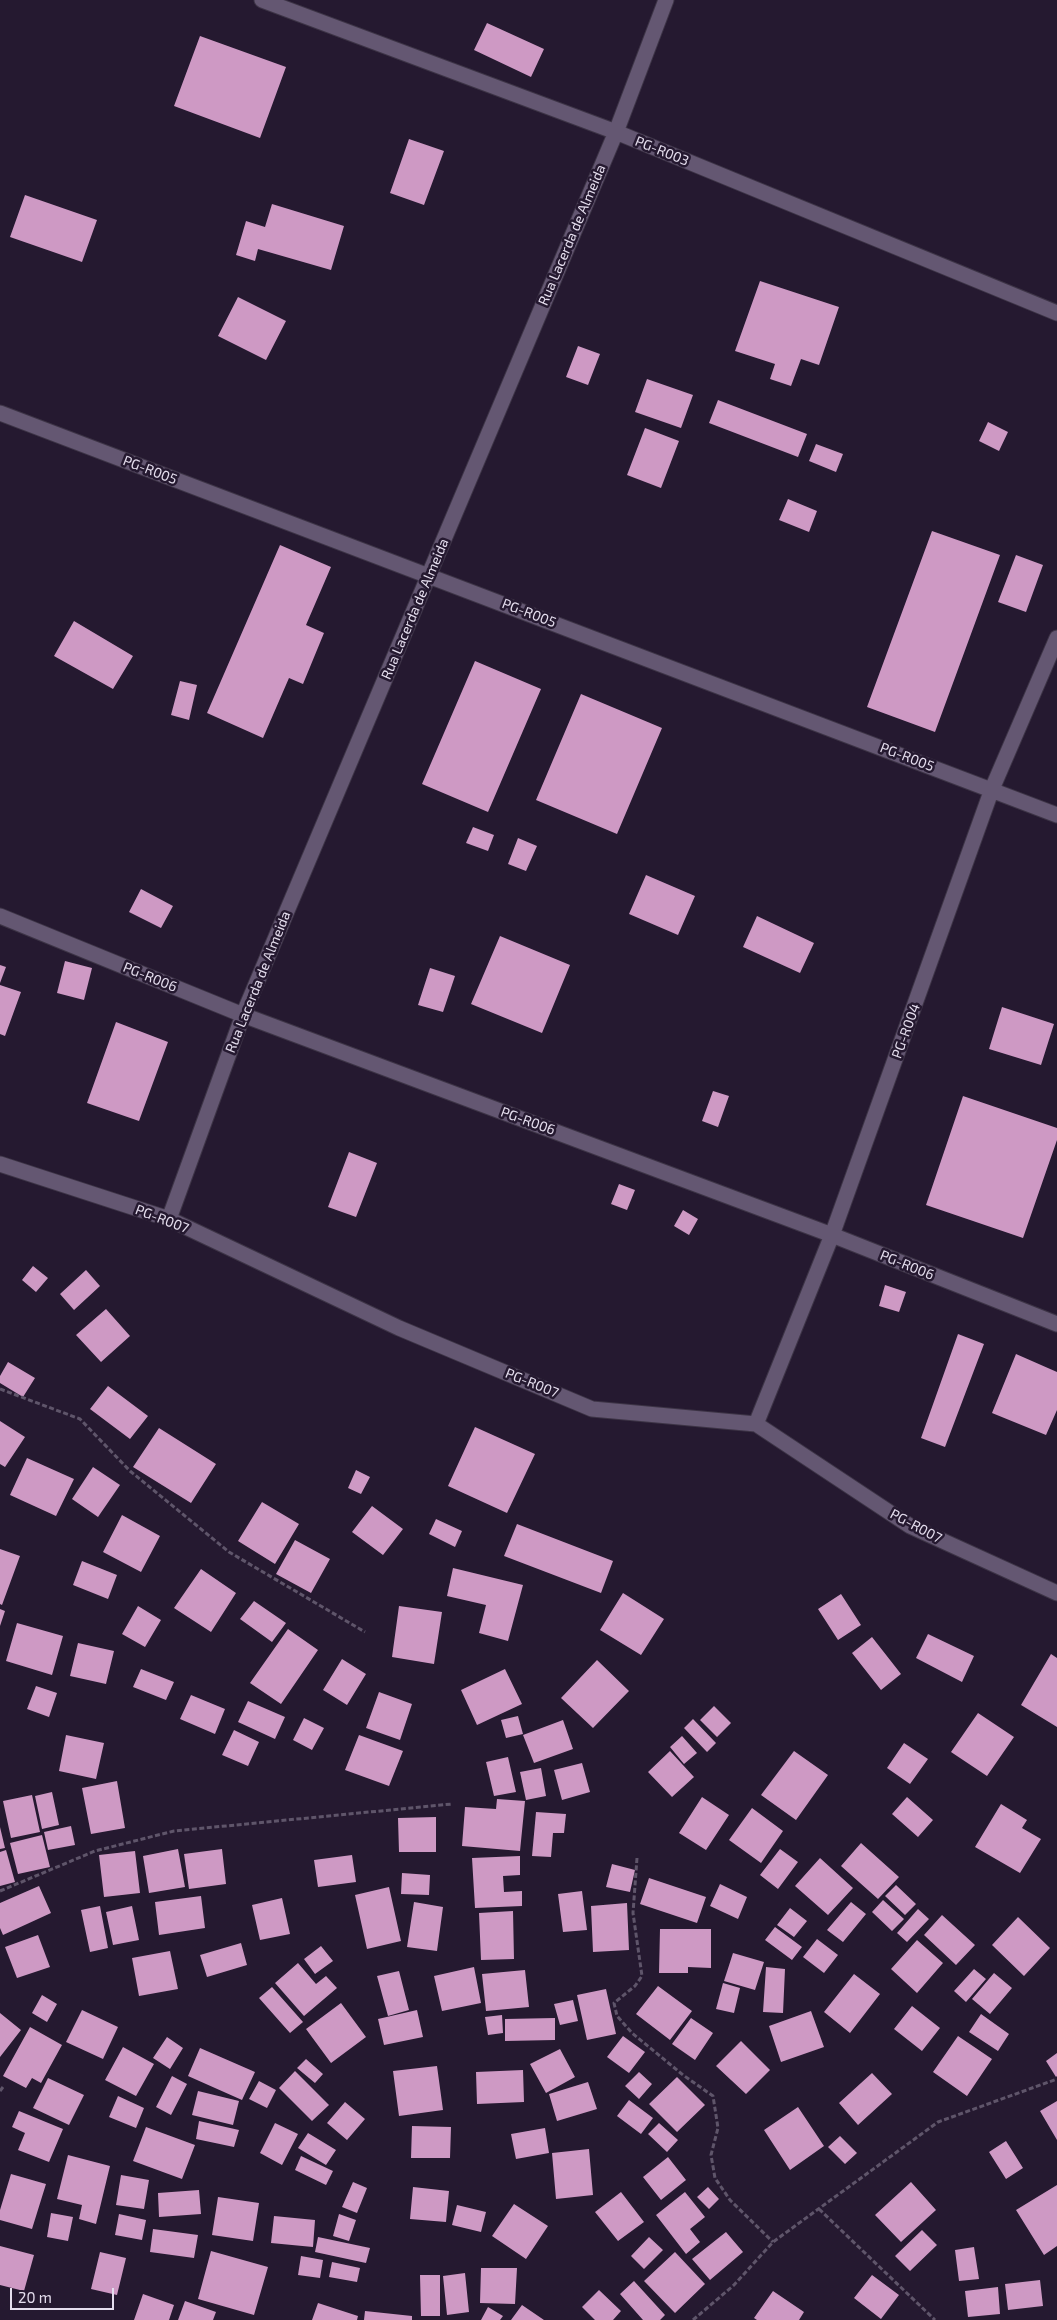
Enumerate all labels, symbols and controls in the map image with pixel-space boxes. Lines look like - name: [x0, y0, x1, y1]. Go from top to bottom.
- street label: PG-R003: [633, 133, 691, 169]
- street label: Rua Lacerda de Almeida: [535, 162, 609, 308]
- street label: PG-R005: [121, 452, 179, 488]
- street label: Rua Lacerda de Almeida: [378, 536, 452, 682]
- street label: PG-R005: [500, 595, 558, 631]
- street label: PG-R005: [878, 739, 936, 775]
- street label: Rua Lacerda de Almeida: [222, 909, 294, 1055]
- street label: PG-R006: [120, 959, 180, 995]
- street label: PG-R004: [888, 1001, 924, 1061]
- street label: PG-R006: [498, 1103, 558, 1139]
- street label: PG-R007: [133, 1201, 191, 1237]
- street label: PG-R006: [877, 1247, 937, 1283]
- street label: PG-R007: [503, 1365, 561, 1401]
- street label: PG-R007: [887, 1505, 945, 1547]
- scale bar: [12, 2278, 116, 2310]
- text: 20 m: [18, 2288, 52, 2306]

